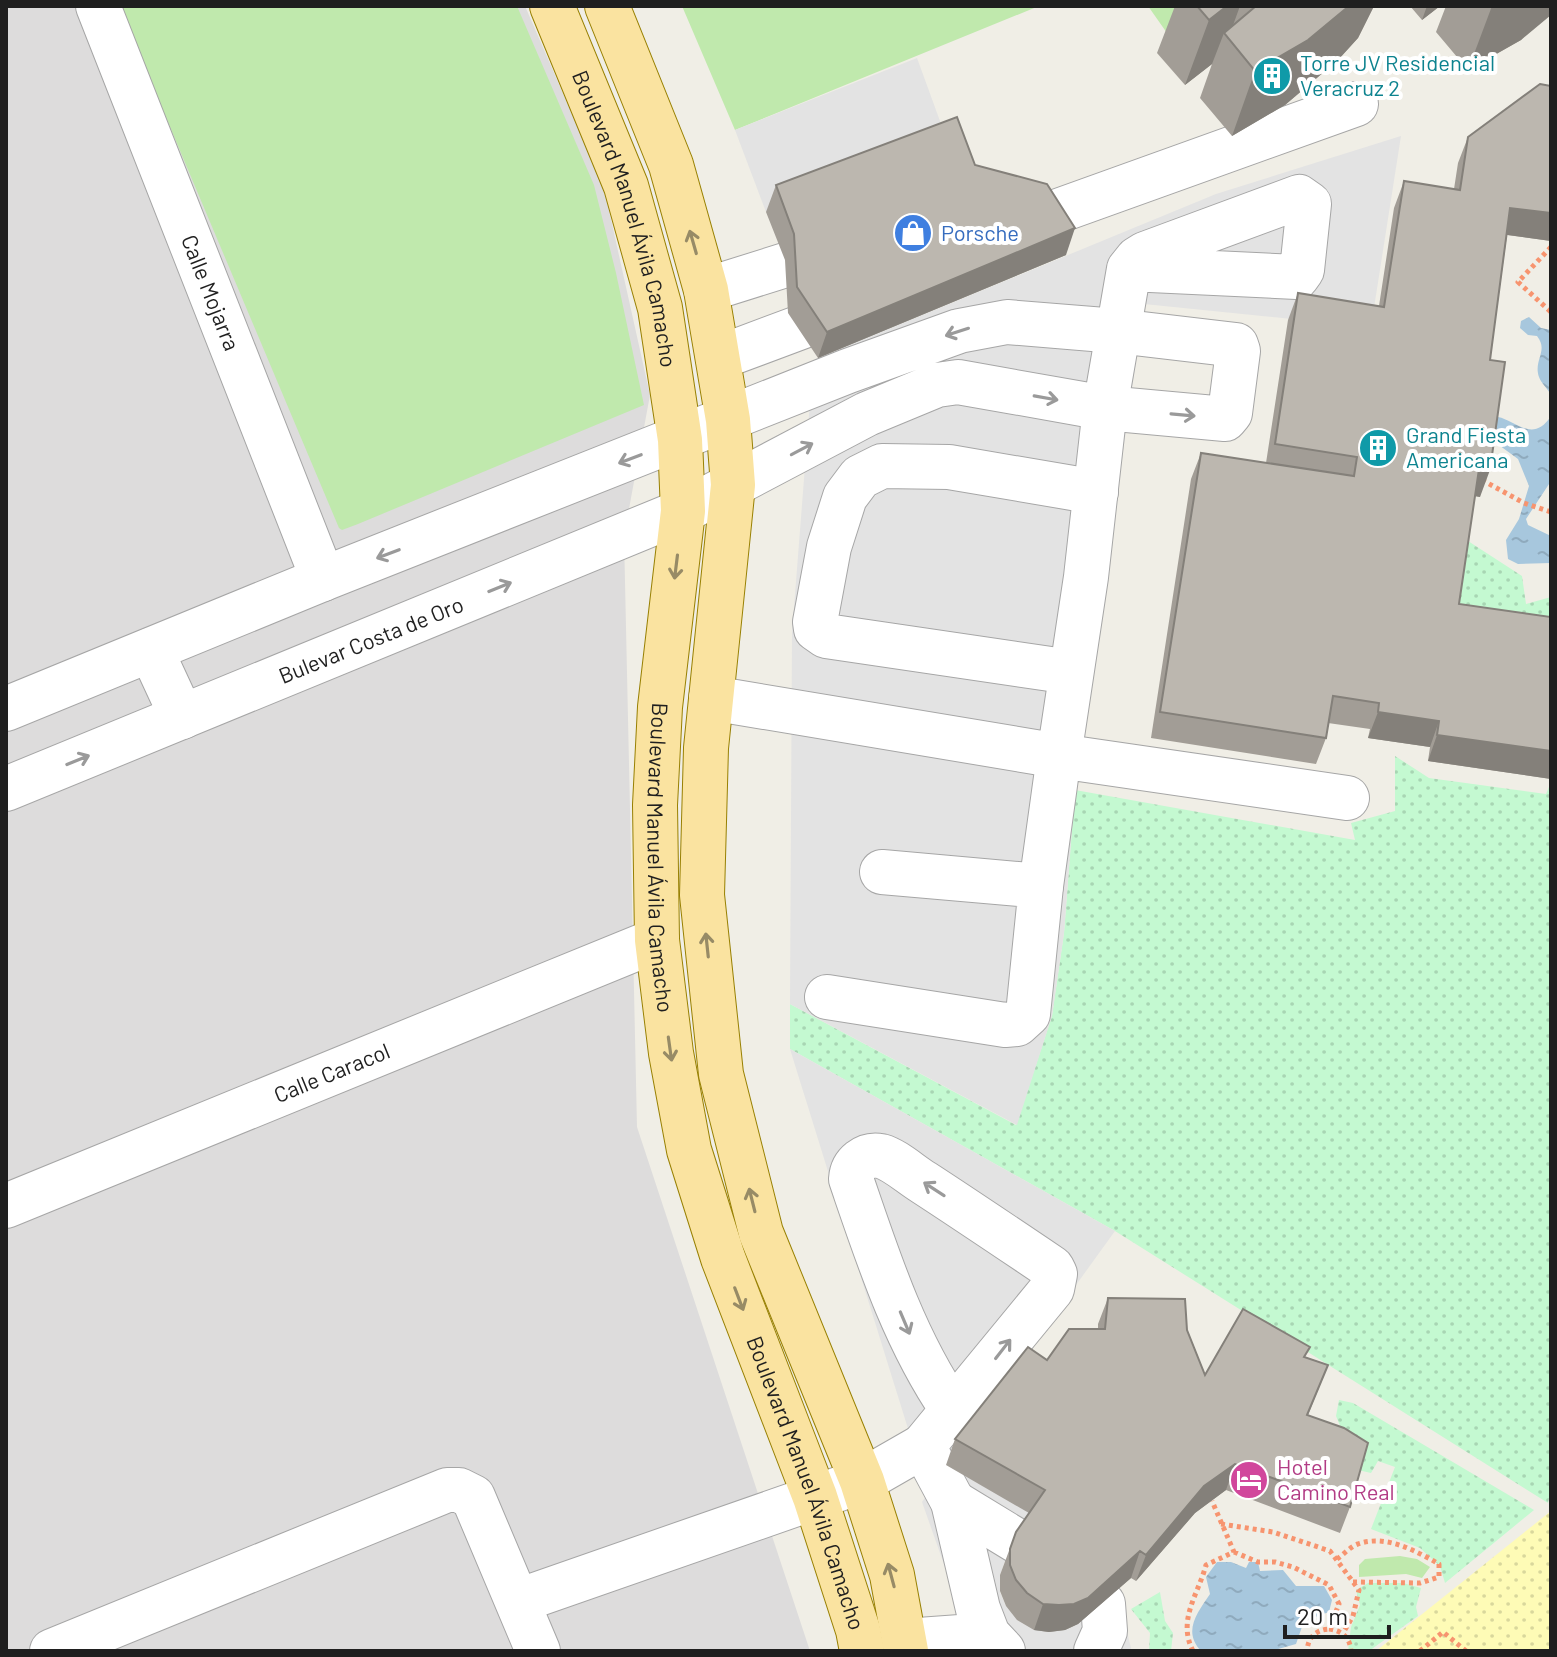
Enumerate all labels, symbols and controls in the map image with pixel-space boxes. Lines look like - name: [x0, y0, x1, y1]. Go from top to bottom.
- place label: Torre JV Residencial Veracruz 2: [1300, 49, 1495, 100]
- building icon: Torre JV Residencial Veracruz 2: [1251, 55, 1293, 97]
- street label: Boulevard Manuel Ávila Camacho: [568, 66, 683, 369]
- shop icon: Porsche: [892, 212, 934, 254]
- place label: Porsche: [941, 219, 1019, 245]
- one-way arrow: [684, 230, 699, 256]
- street label: Calle Mojarra: [177, 231, 246, 354]
- one-way arrow: [944, 325, 970, 340]
- one-way arrow: [1033, 391, 1058, 406]
- one-way arrow: [1169, 408, 1196, 423]
- place label: Grand Fiesta Americana: [1406, 421, 1526, 472]
- building icon: Grand Fiesta Americana: [1357, 427, 1399, 469]
- one-way arrow: [790, 440, 814, 456]
- one-way arrow: [618, 453, 643, 468]
- one-way arrow: [376, 548, 401, 562]
- one-way arrow: [668, 554, 683, 579]
- one-way arrow: [487, 578, 512, 593]
- street label: Bulevar Costa de Oro: [274, 590, 467, 688]
- street label: Boulevard Manuel Ávila Camacho: [643, 702, 680, 1014]
- one-way arrow: [65, 751, 90, 766]
- one-way arrow: [699, 932, 714, 958]
- one-way arrow: [663, 1036, 678, 1061]
- street label: Calle Caracol: [270, 1037, 393, 1107]
- one-way arrow: [923, 1181, 946, 1197]
- one-way arrow: [744, 1187, 759, 1213]
- one-way arrow: [733, 1286, 747, 1311]
- one-way arrow: [898, 1310, 913, 1335]
- street label: Boulevard Manuel Ávila Camacho: [742, 1332, 871, 1633]
- one-way arrow: [994, 1339, 1011, 1360]
- place label: Hotel Camino Real: [1277, 1453, 1395, 1504]
- hotel icon: Hotel Camino Real: [1228, 1459, 1270, 1501]
- one-way arrow: [882, 1562, 897, 1588]
- scale bar: [1285, 1589, 1389, 1639]
- text: 20 m: [1297, 1601, 1348, 1630]

